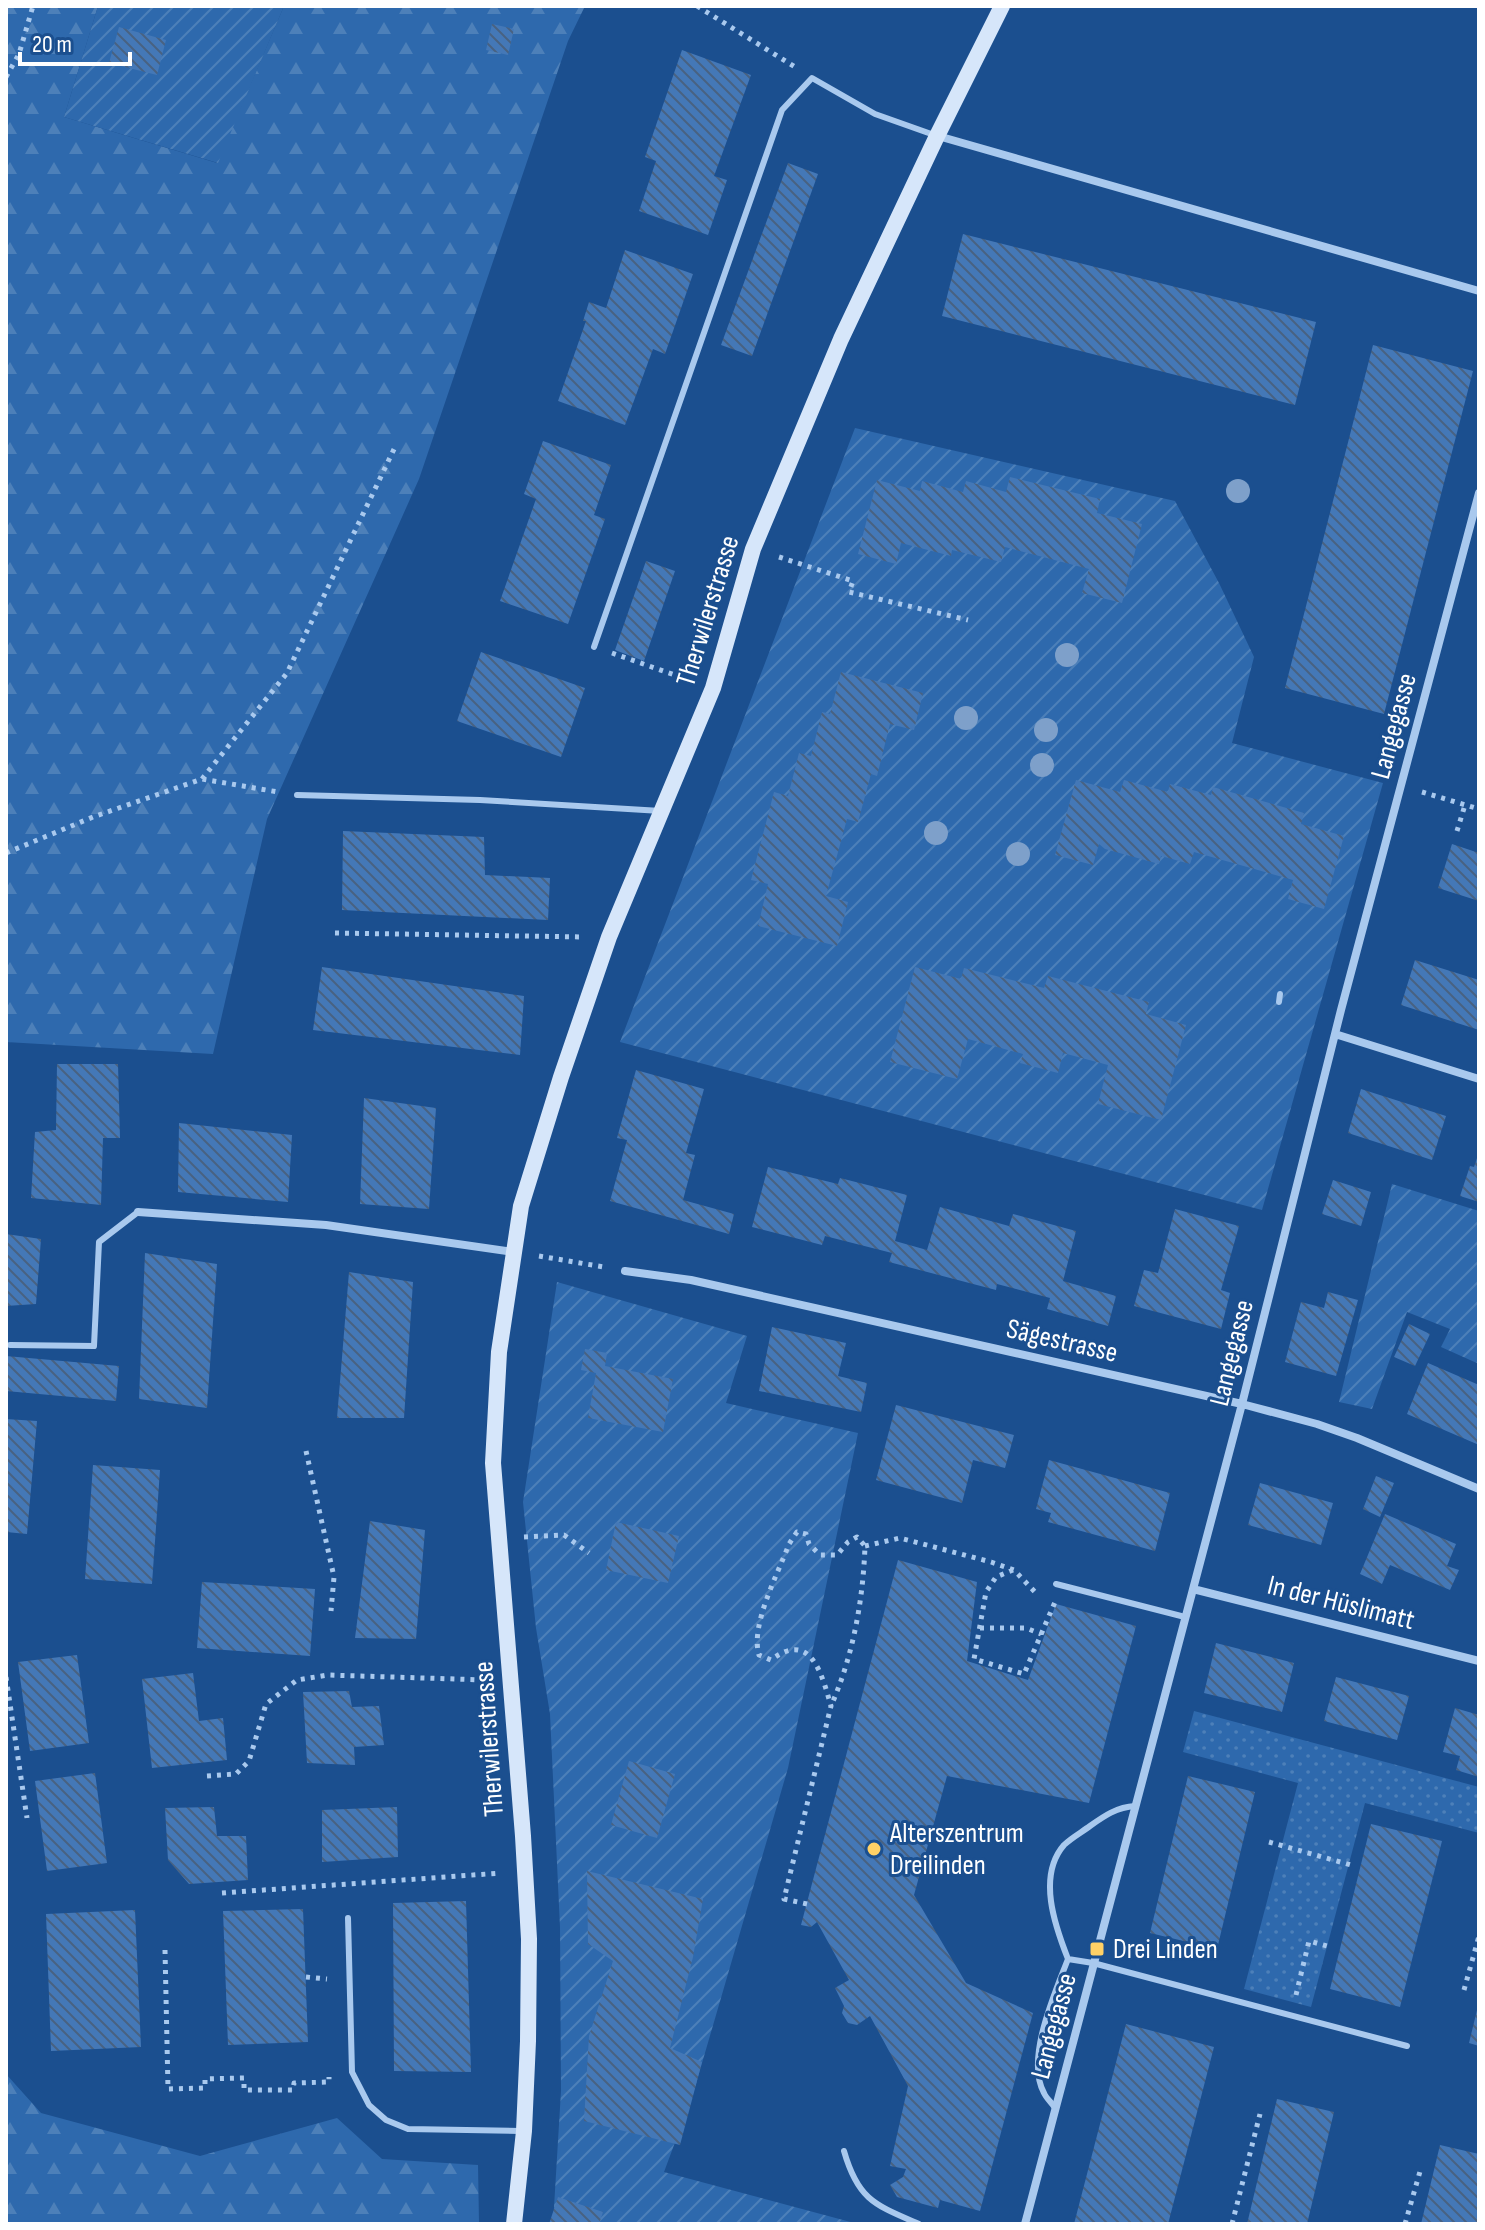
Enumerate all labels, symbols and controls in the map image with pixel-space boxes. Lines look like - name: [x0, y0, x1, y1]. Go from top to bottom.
- scale bar: [20, 16, 130, 66]
- text: 20 m: [32, 30, 72, 59]
- street label: Therwilerstrasse: [669, 532, 747, 690]
- street label: Langegasse: [1364, 670, 1424, 782]
- street label: Langegasse: [1203, 1297, 1261, 1409]
- street label: Sägestrasse: [1003, 1312, 1121, 1370]
- street label: In der Hüslimatt: [1264, 1569, 1418, 1637]
- street label: Therwilerstrasse: [467, 1660, 511, 1818]
- place label: Alterszentrum Dreilinden: [889, 1817, 1024, 1882]
- marker: Alterszentrum Dreilinden: [865, 1840, 883, 1858]
- place label: Drei Linden: [1113, 1933, 1218, 1966]
- marker: Drei Linden: [1088, 1940, 1106, 1958]
- street label: Langegasse: [1024, 1970, 1084, 2082]

